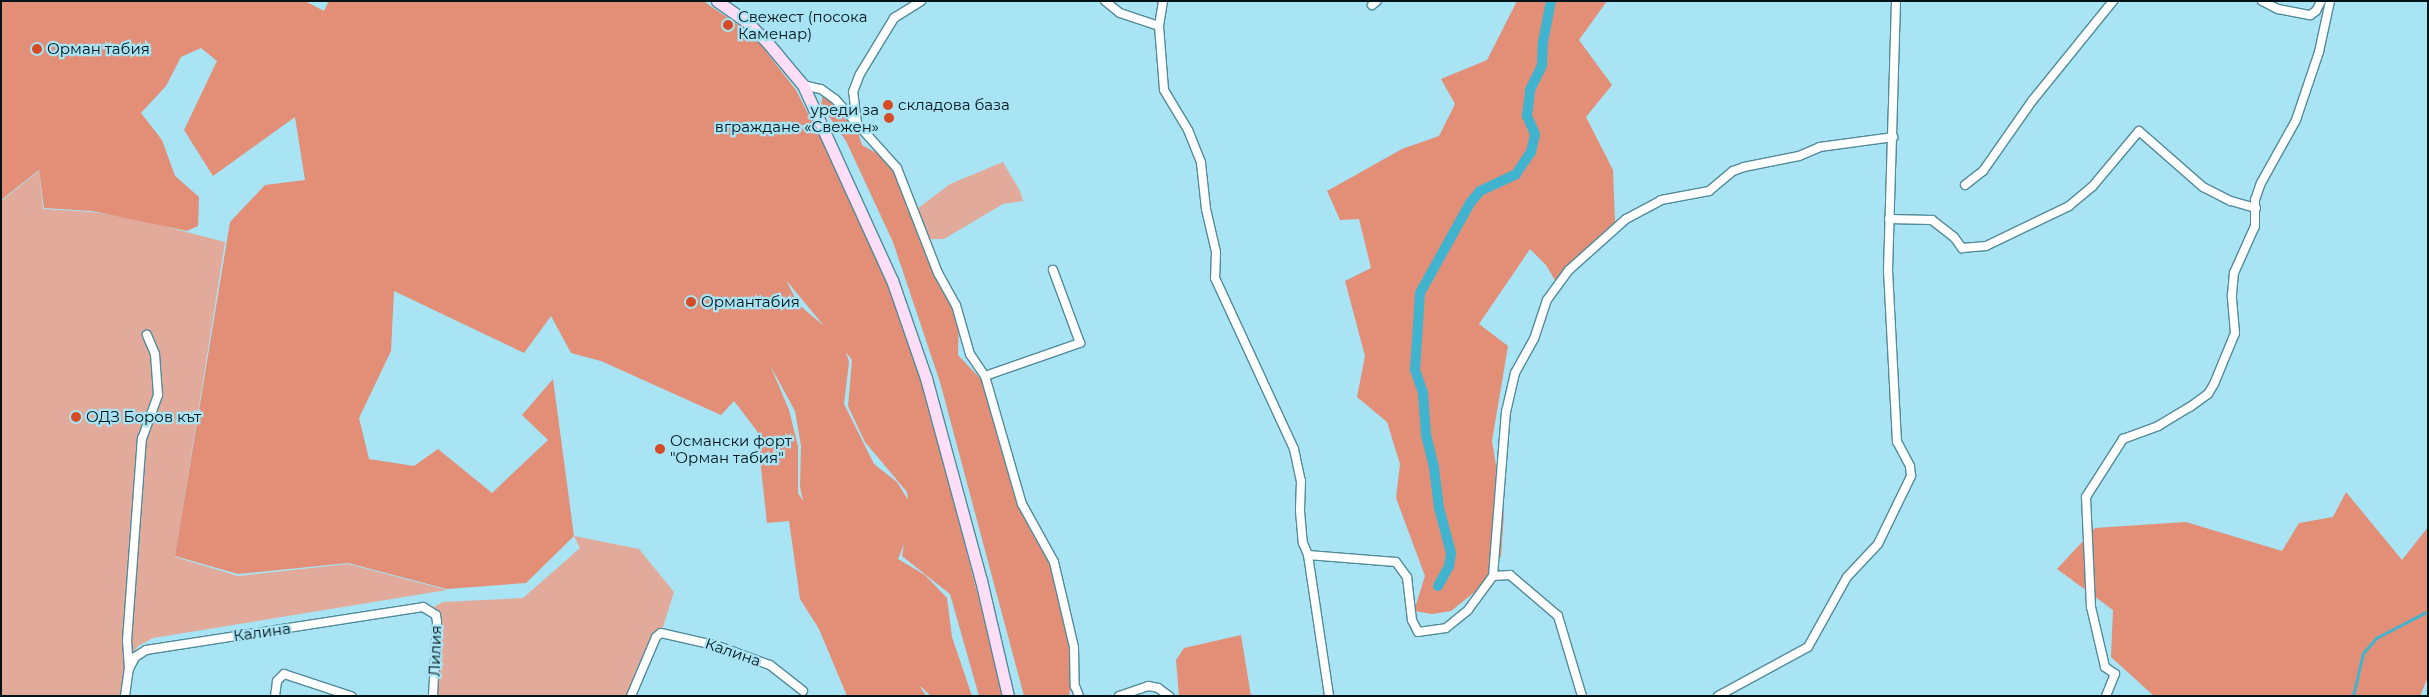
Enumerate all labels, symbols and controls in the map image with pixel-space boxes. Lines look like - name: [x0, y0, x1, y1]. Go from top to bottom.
- place label: Свежест (посока Каменар): [738, 7, 867, 42]
- marker: Свежест (посока Каменар): [722, 19, 734, 31]
- place label: Орман табия: [47, 40, 150, 58]
- marker: Орман табия: [31, 43, 43, 55]
- place label: складова база: [898, 96, 1010, 114]
- marker: складова база: [882, 99, 894, 111]
- place label: уреди за вграждане «Свежен»: [715, 100, 879, 135]
- marker: уреди за вграждане «Свежен»: [883, 112, 895, 124]
- place label: Ормантабия: [701, 293, 800, 311]
- marker: Ормантабия: [685, 296, 697, 308]
- place label: ОДЗ Боров кът: [86, 408, 201, 426]
- marker: ОДЗ Боров кът: [70, 411, 82, 423]
- place label: Османски форт "Орман табия": [670, 431, 792, 466]
- marker: Османски форт "Орман табия": [654, 443, 666, 455]
- street label: Калина: [232, 619, 292, 645]
- street label: Лилия: [425, 625, 445, 677]
- street label: Калина: [703, 634, 763, 670]

